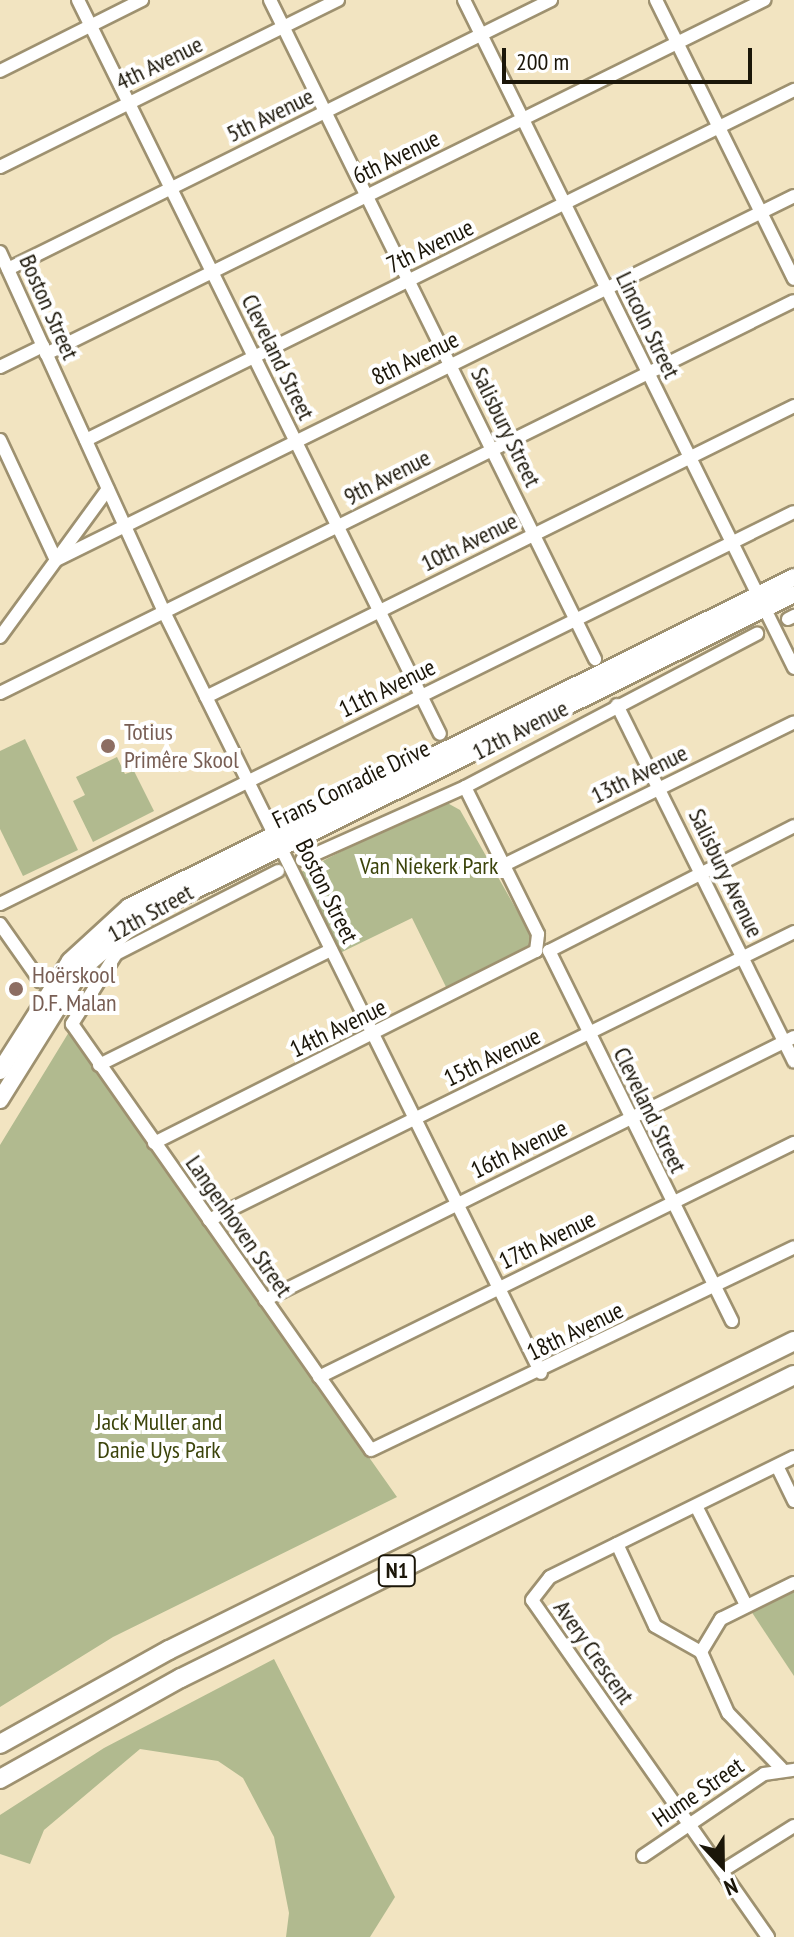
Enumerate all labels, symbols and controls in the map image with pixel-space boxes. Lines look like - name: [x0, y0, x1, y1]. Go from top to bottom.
- street label: 4th Avenue: [111, 30, 207, 96]
- scale bar: [506, 32, 756, 82]
- text: 200 m: [516, 46, 569, 77]
- street label: 5th Avenue: [222, 82, 318, 148]
- street label: 6th Avenue: [348, 124, 444, 190]
- street label: 7th Avenue: [382, 213, 478, 279]
- street label: Boston Street: [13, 250, 85, 364]
- street label: Lincoln Street: [610, 267, 686, 383]
- street label: Cleveland Street: [235, 289, 321, 425]
- street label: 8th Avenue: [367, 325, 463, 391]
- street label: Salisbury Street: [465, 362, 547, 492]
- street label: 9th Avenue: [339, 443, 435, 511]
- street label: 10th Avenue: [416, 506, 522, 578]
- street label: 11th Avenue: [334, 652, 440, 724]
- street label: 12th Avenue: [467, 693, 573, 767]
- place label: Totius Primêre Skool: [124, 718, 239, 774]
- street label: Frans Conradie Drive: [268, 733, 434, 835]
- marker: Totius Primêre Skool: [99, 737, 117, 755]
- street label: 13th Avenue: [586, 738, 692, 810]
- street label: Salisbury Avenue: [682, 803, 770, 943]
- street label: Boston Street: [290, 834, 364, 948]
- park label: Van Niekerk Park: [359, 852, 499, 880]
- street label: 12th Street: [102, 878, 198, 948]
- place label: Hoërskool D.F. Malan: [32, 961, 118, 1017]
- marker: Hoërskool D.F. Malan: [7, 980, 25, 998]
- street label: 14th Avenue: [285, 992, 391, 1064]
- street label: 15th Avenue: [439, 1021, 545, 1093]
- street label: Cleveland Street: [607, 1042, 693, 1178]
- street label: 16th Avenue: [466, 1113, 572, 1185]
- street label: Langenhoven Street: [180, 1150, 298, 1302]
- street label: 17th Avenue: [494, 1204, 600, 1276]
- street label: 18th Avenue: [522, 1295, 628, 1367]
- park label: Jack Muller and Danie Uys Park: [95, 1408, 223, 1464]
- road number: N1: [377, 1553, 417, 1589]
- street label: Avery Crescent: [548, 1594, 640, 1710]
- street label: Hume Street: [647, 1751, 749, 1833]
- north arrow: [682, 1825, 762, 1905]
- text: N: [720, 1872, 742, 1902]

